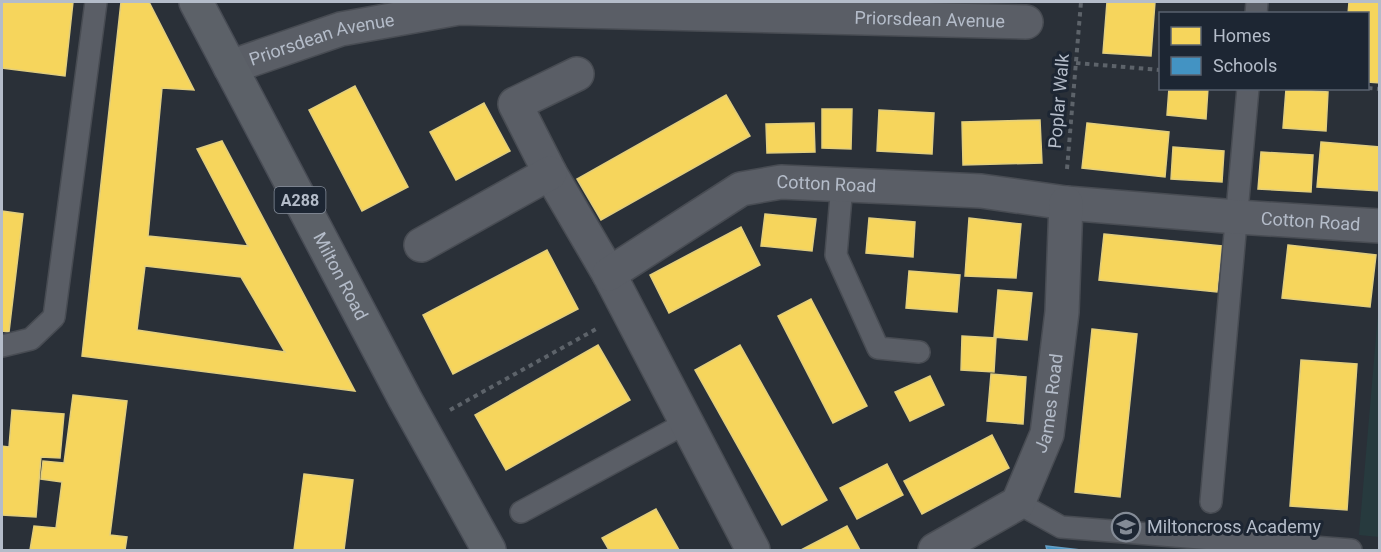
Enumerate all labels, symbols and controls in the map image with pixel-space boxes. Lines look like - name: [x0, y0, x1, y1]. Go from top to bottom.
- street label: Priorsdean Avenue: [854, 7, 1005, 31]
- street label: Priorsdean Avenue: [246, 9, 396, 70]
- legend: [1159, 12, 1369, 90]
- text: Homes: [1213, 25, 1271, 46]
- street label: Poplar Walk: [1044, 52, 1073, 149]
- text: Schools: [1213, 55, 1277, 76]
- street label: Cotton Road: [776, 171, 877, 196]
- road number: A288: [274, 187, 326, 213]
- street label: Cotton Road: [1260, 208, 1361, 235]
- street label: Milton Road: [309, 229, 373, 324]
- street label: James Road: [1029, 352, 1067, 456]
- school or university icon: Miltoncross Academy: [1110, 511, 1142, 543]
- place label: Miltoncross Academy: [1147, 516, 1321, 537]

